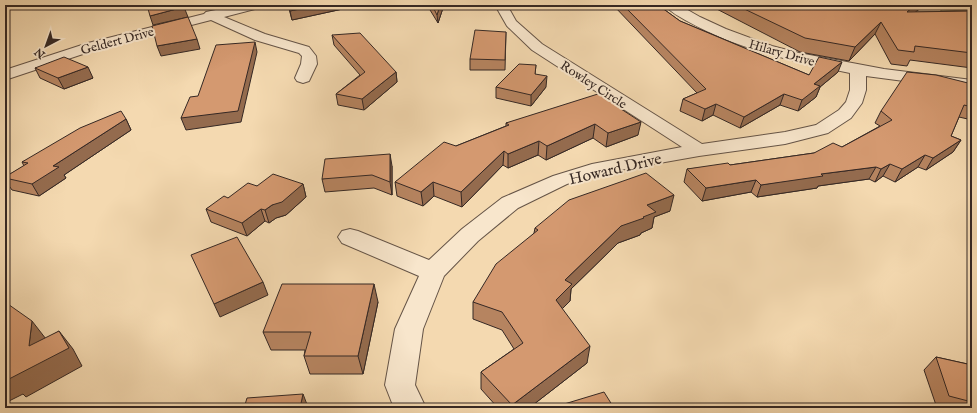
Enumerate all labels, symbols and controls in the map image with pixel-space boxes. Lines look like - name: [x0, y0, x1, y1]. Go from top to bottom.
- street label: Geldert Drive: [79, 24, 156, 59]
- north arrow: [26, 26, 66, 66]
- street label: Hilary Drive: [747, 36, 817, 71]
- text: N: [32, 44, 49, 62]
- street label: Rowley Circle: [557, 57, 630, 113]
- street label: Howard Drive: [567, 150, 664, 190]

